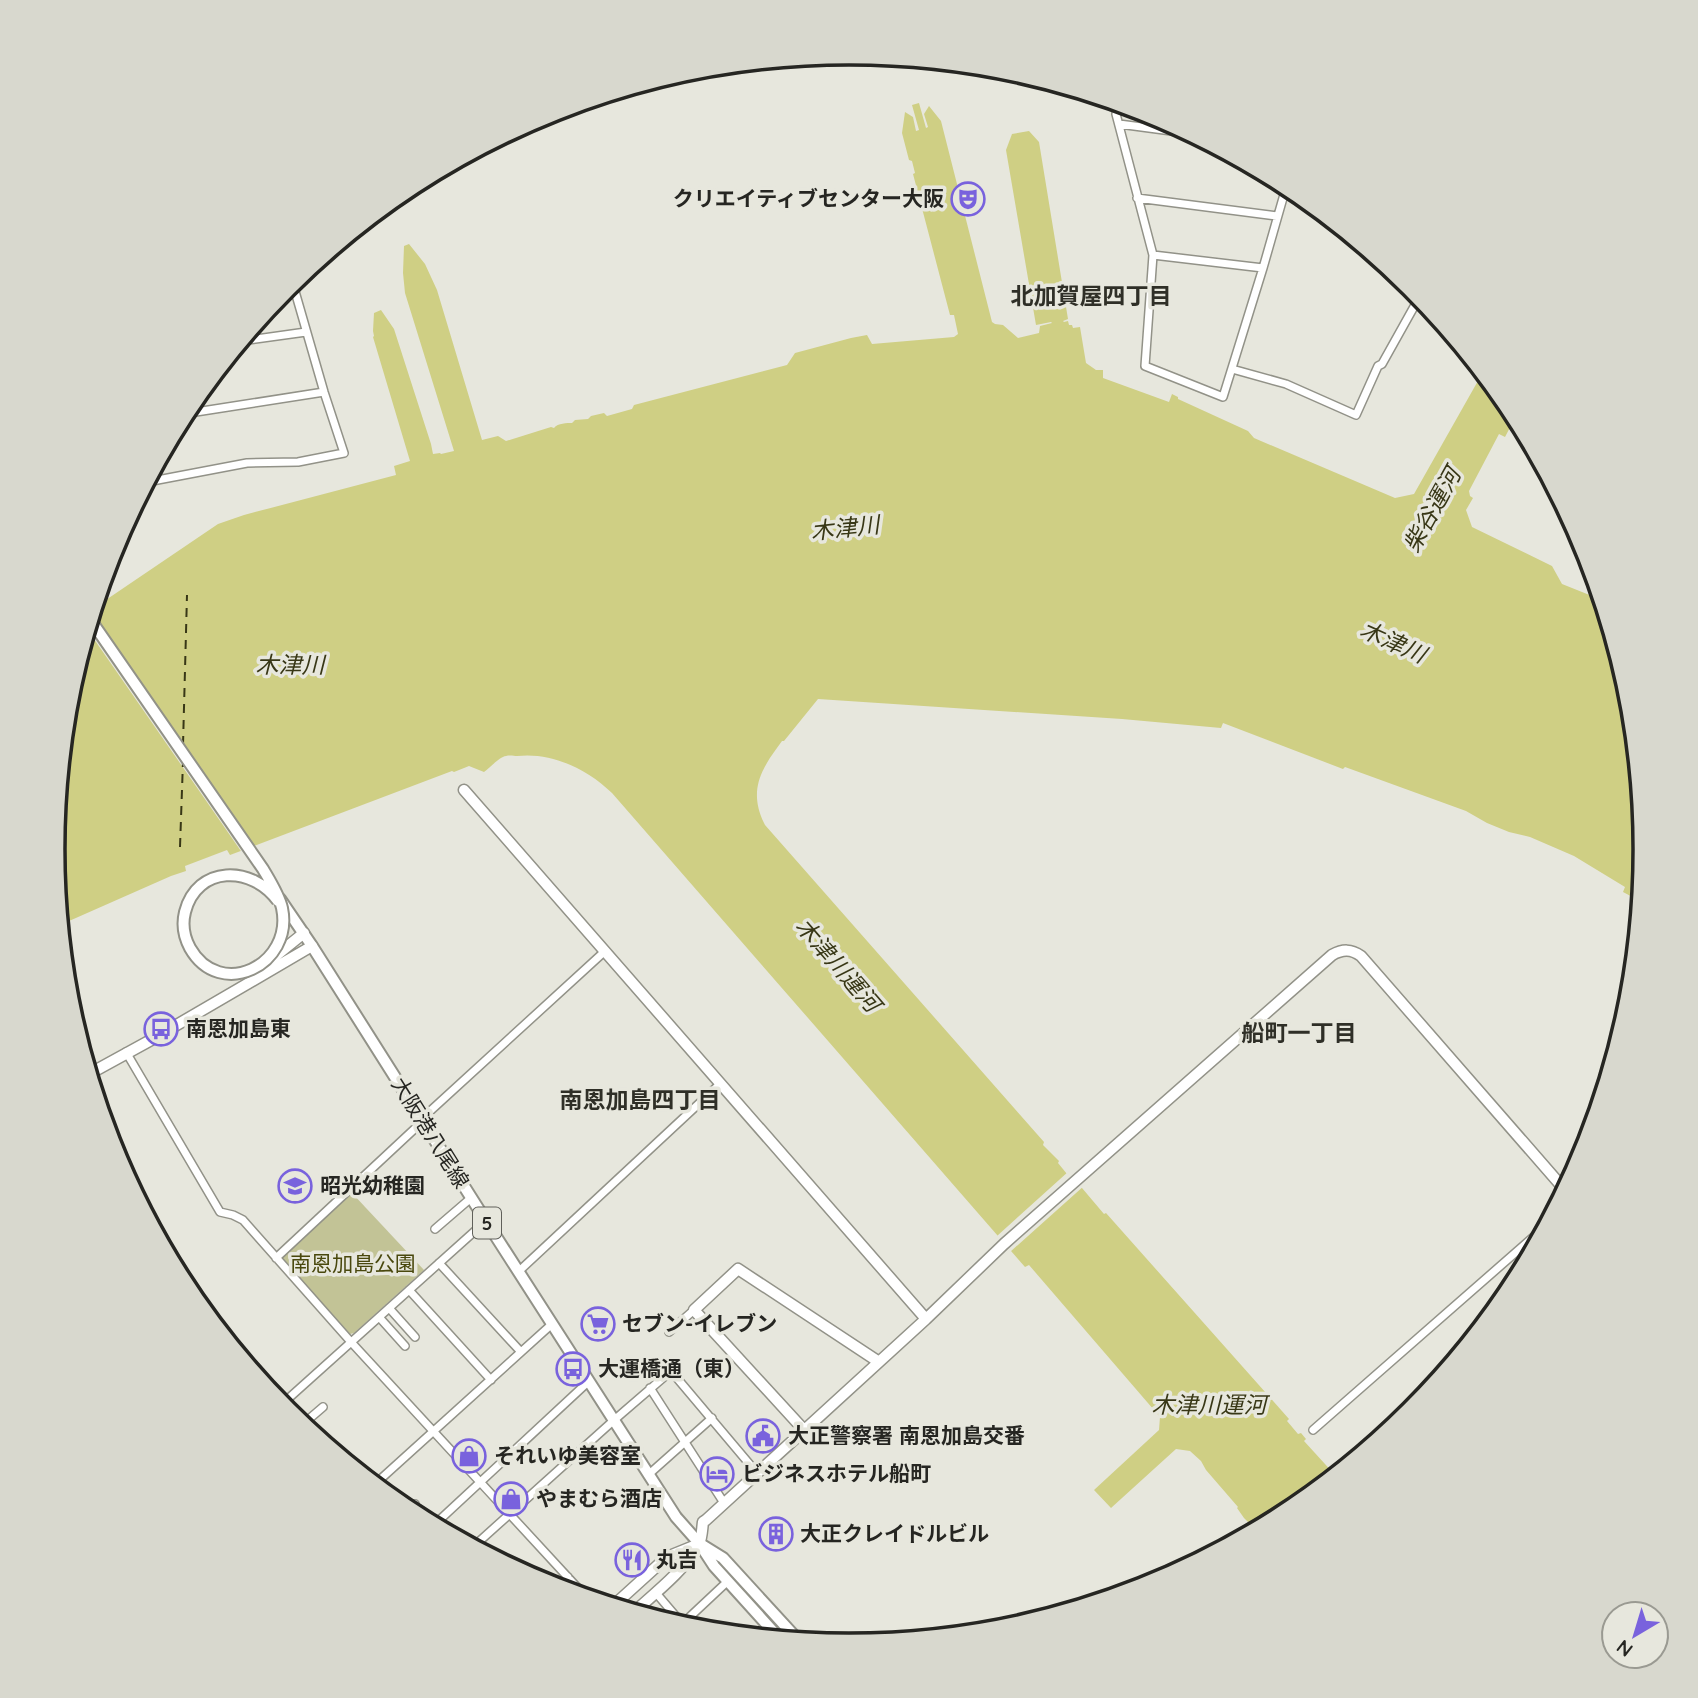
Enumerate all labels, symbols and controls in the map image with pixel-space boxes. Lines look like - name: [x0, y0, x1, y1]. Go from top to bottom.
- theatre icon: クリエイティブセンター大阪: [949, 180, 987, 218]
- place label: クリエイティブセンター大阪: [673, 185, 944, 211]
- district label: 北加賀屋四丁目: [1011, 281, 1172, 310]
- water label: 柴谷運河: [1397, 459, 1468, 557]
- water label: 木津川: [809, 509, 884, 546]
- water label: 木津川: [1356, 614, 1433, 670]
- water label: 木津川: [256, 650, 328, 679]
- water label: 木津川運河: [790, 912, 890, 1021]
- bus stop icon: 南恩加島東: [142, 1010, 180, 1048]
- place label: 南恩加島東: [186, 1015, 291, 1041]
- district label: 船町一丁目: [1242, 1018, 1357, 1047]
- street label: 大阪港八尾線: [386, 1072, 475, 1193]
- district label: 南恩加島四丁目: [560, 1085, 721, 1114]
- school or university icon: 昭光幼稚園: [276, 1167, 314, 1205]
- place label: 昭光幼稚園: [320, 1172, 425, 1198]
- road number: 5: [473, 1208, 501, 1238]
- park label: 南恩加島公園: [290, 1250, 416, 1276]
- supermarket icon: セブン-イレブン: [579, 1305, 617, 1343]
- place label: セブン-イレブン: [622, 1310, 777, 1336]
- bus stop icon: 大運橋通（東）: [554, 1350, 592, 1388]
- place label: 大運橋通（東）: [598, 1355, 745, 1381]
- water label: 木津川運河: [1152, 1390, 1271, 1419]
- public building icon: 大正警察署 南恩加島交番: [744, 1417, 782, 1455]
- place label: 大正警察署 南恩加島交番: [788, 1422, 1025, 1448]
- shop icon: それいゆ美容室: [450, 1437, 488, 1475]
- place label: それいゆ美容室: [494, 1442, 641, 1468]
- hotel icon: ビジネスホテル船町: [698, 1455, 736, 1493]
- place label: ビジネスホテル船町: [742, 1460, 931, 1486]
- shop icon: やまむら酒店: [492, 1480, 530, 1518]
- place label: やまむら酒店: [536, 1485, 662, 1511]
- building icon: 大正クレイドルビル: [757, 1515, 795, 1553]
- place label: 大正クレイドルビル: [800, 1520, 989, 1546]
- restaurant icon: 丸吉: [613, 1541, 651, 1579]
- place label: 丸吉: [656, 1546, 698, 1572]
- north arrow: [1600, 1600, 1670, 1670]
- text: N: [1612, 1635, 1637, 1662]

